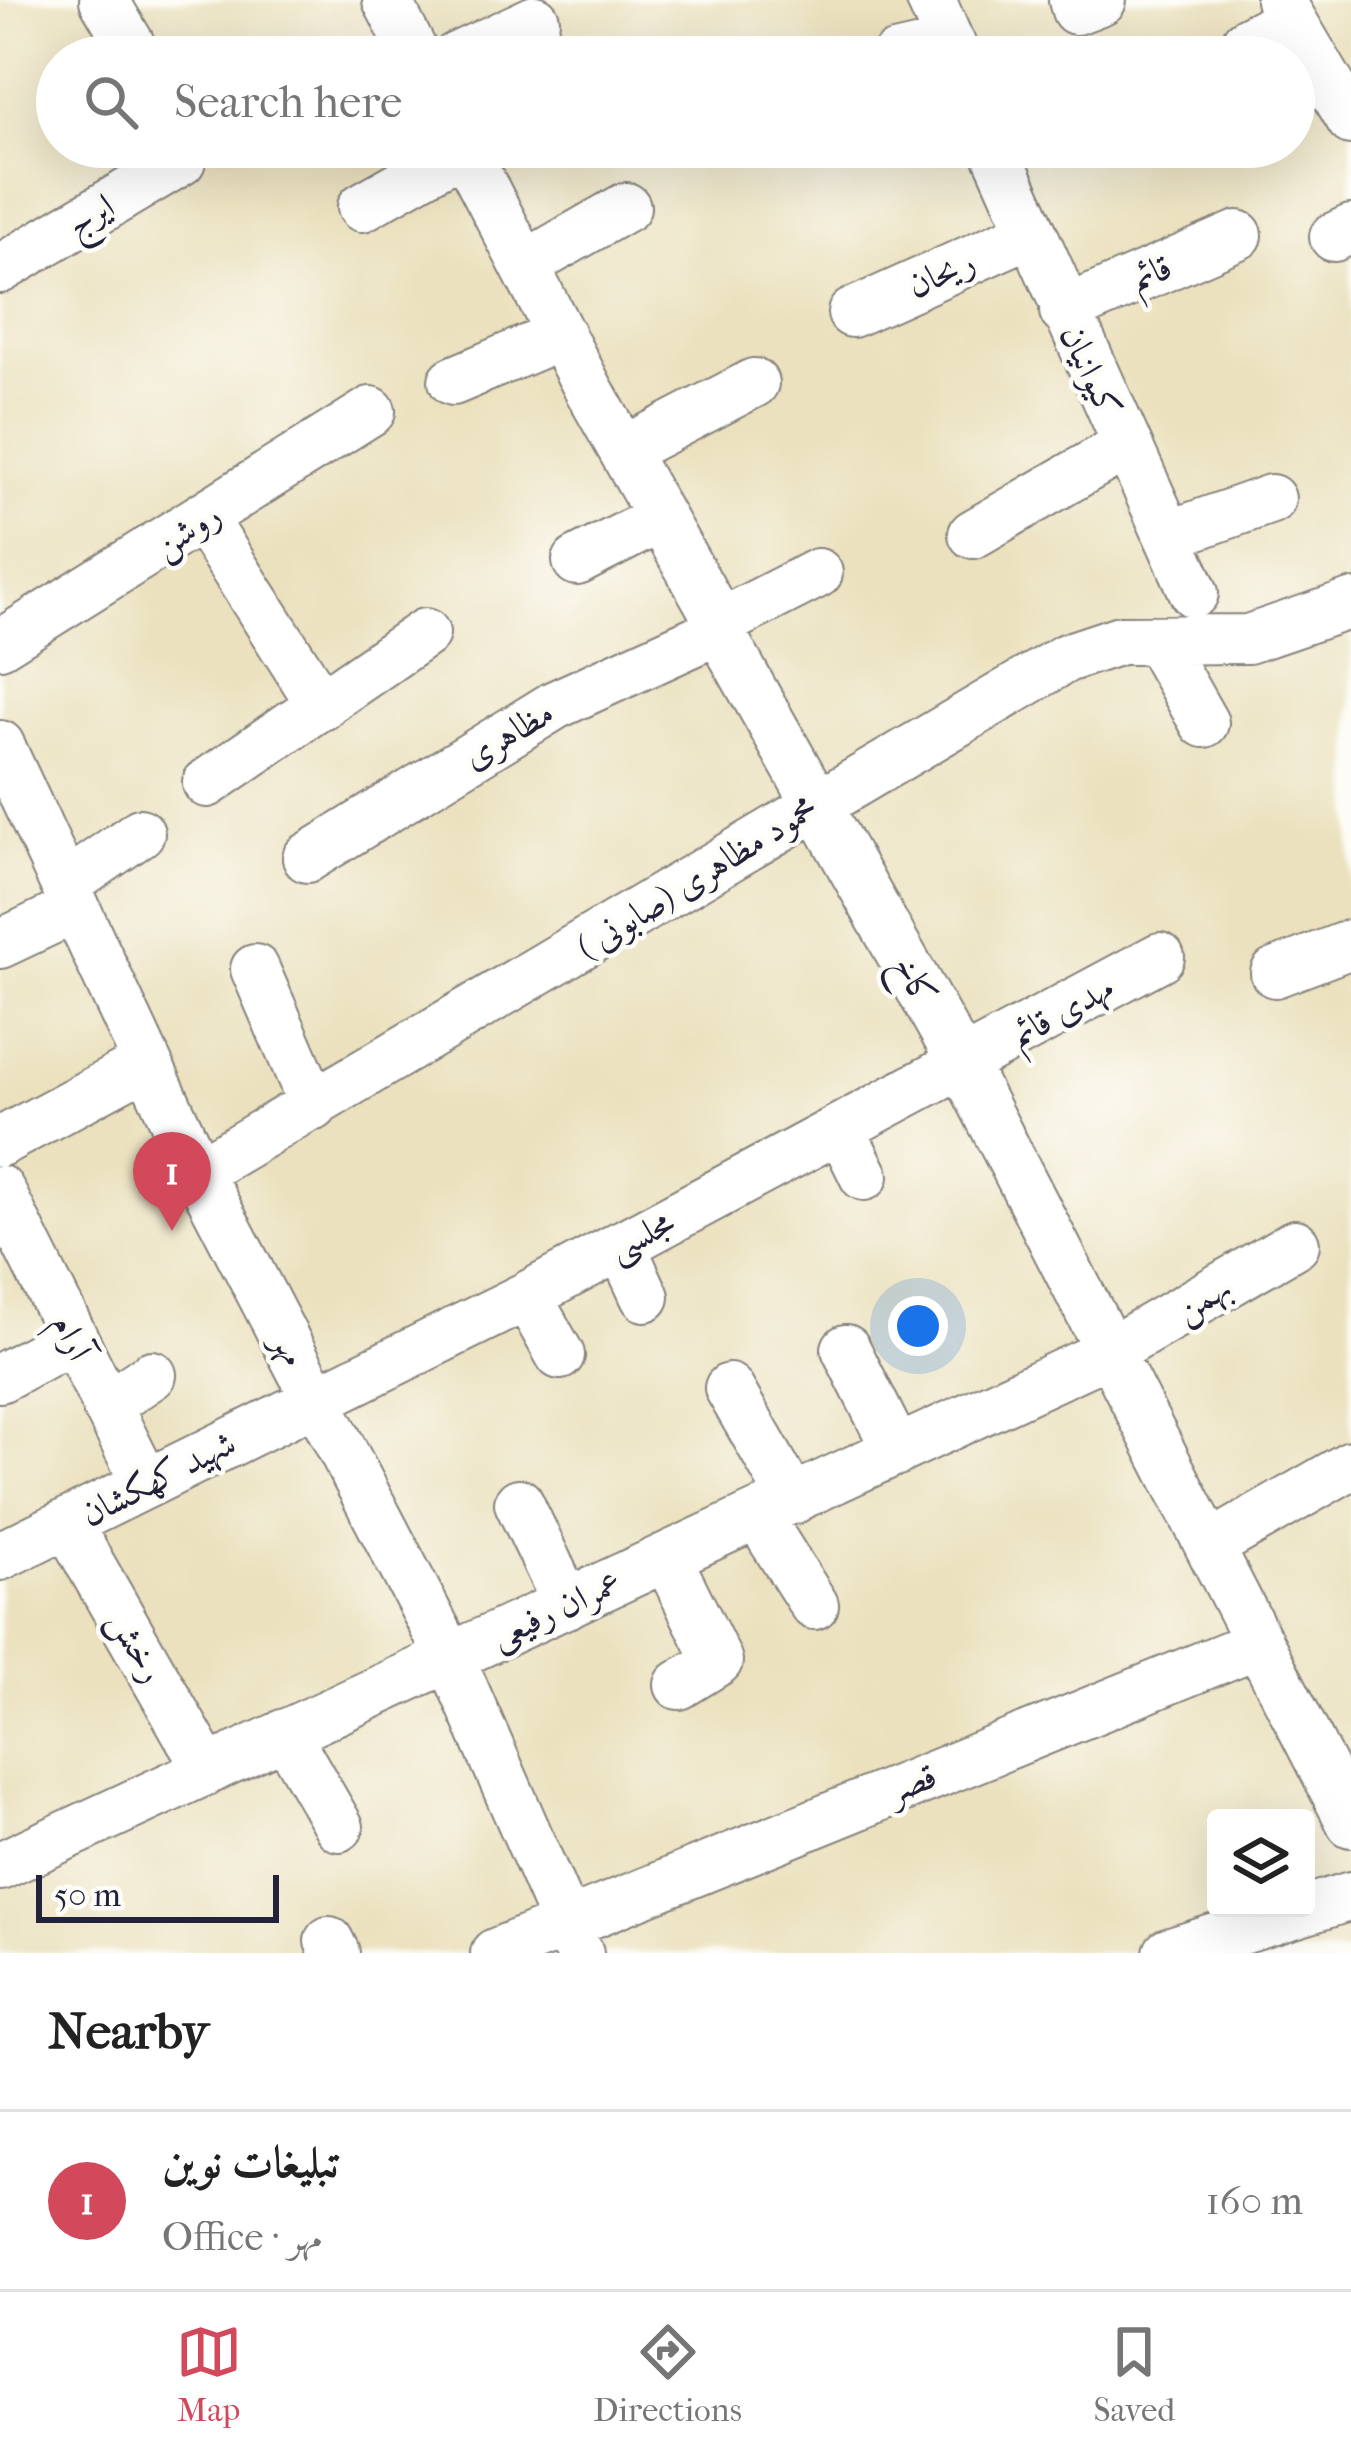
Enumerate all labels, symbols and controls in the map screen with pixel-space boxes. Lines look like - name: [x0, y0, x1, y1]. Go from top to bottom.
- search box: [36, 36, 1315, 168]
- icon: search: [78, 69, 144, 135]
- text: Search here: [174, 76, 402, 129]
- street label: ایرج: [58, 184, 127, 255]
- street label: ریحان: [901, 240, 981, 306]
- street label: قائم: [1124, 246, 1182, 309]
- street label: کیوانیان: [1050, 318, 1131, 424]
- street label: روشن: [146, 493, 230, 570]
- street label: مظاهری: [455, 691, 562, 779]
- street label: محمود مظاهری (صابونی ): [569, 786, 826, 969]
- street label: کاخ: [874, 947, 946, 1018]
- street label: مهدی قائم: [1003, 966, 1126, 1065]
- pin: 1: [133, 1132, 211, 1231]
- street label: مجلسی: [601, 1200, 683, 1273]
- street label: بهمن: [1167, 1265, 1240, 1333]
- your location: [888, 1296, 948, 1356]
- street label: آرام: [34, 1307, 103, 1375]
- street label: مهر: [261, 1322, 316, 1373]
- street label: شهید کهکشان: [74, 1421, 243, 1537]
- street label: عمران رفیعی: [484, 1561, 629, 1660]
- street label: رخش: [97, 1602, 174, 1691]
- street label: قصر: [878, 1754, 944, 1816]
- map controls: [1207, 1809, 1315, 1917]
- button: layers: [1207, 1809, 1315, 1917]
- scale bar: [36, 1869, 279, 1922]
- text: 50 m: [54, 1876, 121, 1915]
- text: Nearby: [48, 2001, 209, 2061]
- text: تبلیغات نوین: [162, 2136, 342, 2189]
- text: 1: [80, 2178, 94, 2224]
- text: 160 m: [1206, 2178, 1303, 2224]
- text: Office · مهر: [162, 2214, 322, 2260]
- tab: Map: [176, 2319, 242, 2430]
- tab: Directions: [593, 2319, 742, 2430]
- tab: Saved: [1093, 2319, 1175, 2430]

